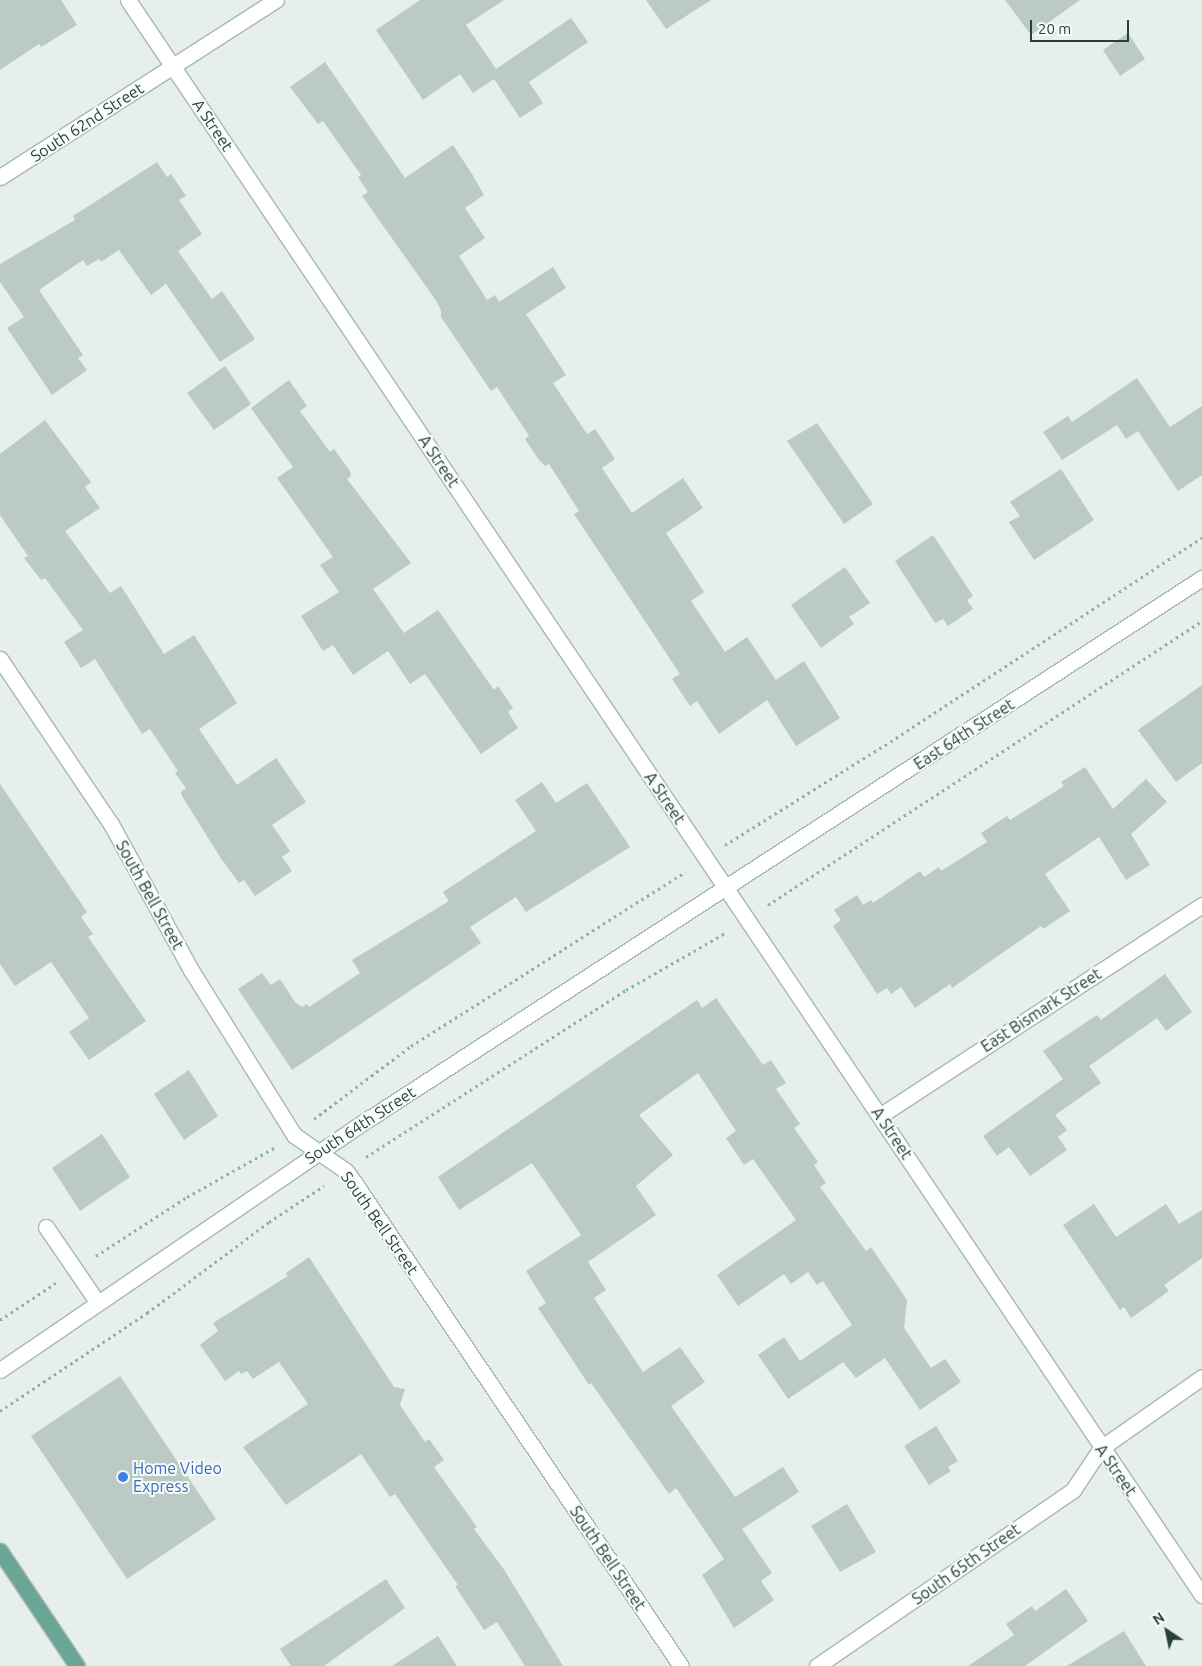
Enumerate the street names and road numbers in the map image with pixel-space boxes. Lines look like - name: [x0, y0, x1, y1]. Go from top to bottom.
- street label: South 62nd Street: [27, 78, 147, 166]
- street label: A Street: [189, 95, 237, 155]
- street label: A Street: [415, 431, 463, 491]
- street label: East 64th Street: [910, 694, 1018, 774]
- street label: A Street: [641, 768, 689, 828]
- street label: South Bell Street: [112, 837, 188, 953]
- street label: East Bismark Street: [977, 964, 1105, 1056]
- street label: South 64th Street: [301, 1082, 419, 1168]
- street label: A Street: [868, 1103, 916, 1163]
- street label: South Bell Street: [337, 1168, 423, 1278]
- street label: A Street: [1091, 1440, 1141, 1500]
- street label: South Bell Street: [566, 1502, 650, 1614]
- street label: South 65th Street: [908, 1519, 1024, 1609]

